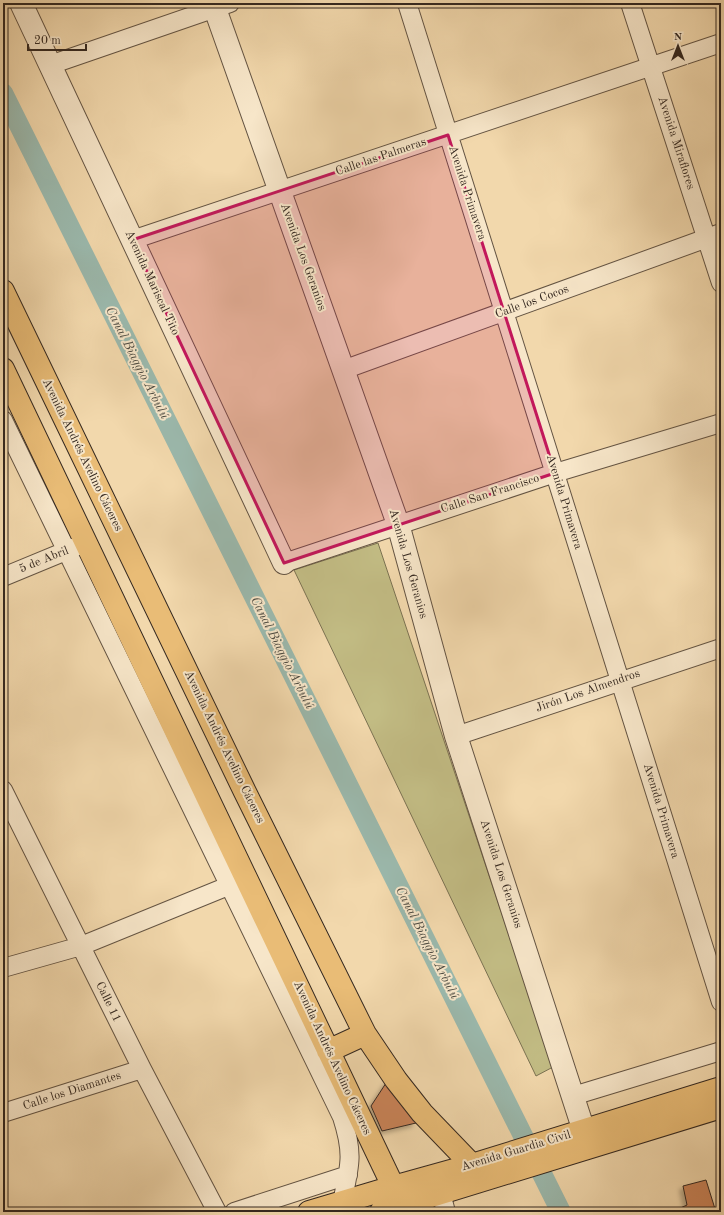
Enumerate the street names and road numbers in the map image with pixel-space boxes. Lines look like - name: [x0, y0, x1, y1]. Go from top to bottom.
- street label: Avenida Miraflores: [655, 95, 697, 191]
- street label: Calle las Palmeras: [334, 136, 428, 178]
- street label: Avenida Primavera: [446, 144, 488, 242]
- street label: Avenida Los Geranios: [278, 202, 328, 312]
- street label: Avenida Mariscal Tito: [122, 229, 182, 337]
- street label: Calle los Cocos: [494, 283, 570, 321]
- street label: Avenida Andrés Avelino Cáceres: [40, 377, 124, 533]
- street label: Avenida Primavera: [544, 453, 584, 551]
- street label: Calle San Francisco: [439, 472, 541, 516]
- street label: Avenida Los Geranios: [387, 508, 429, 620]
- street label: 5 de Abril: [17, 544, 70, 575]
- street label: Jirón Los Almendros: [534, 668, 642, 714]
- street label: Avenida Andrés Avelino Cáceres: [182, 669, 266, 825]
- street label: Avenida Primavera: [641, 762, 681, 860]
- street label: Avenida Los Geranios: [478, 818, 524, 930]
- street label: Avenida Andrés Avelino Cáceres: [291, 979, 373, 1137]
- street label: Calle 11: [93, 980, 123, 1024]
- street label: Calle los Diamantes: [21, 1069, 123, 1113]
- street label: Avenida Guardia Civil: [460, 1129, 572, 1173]

